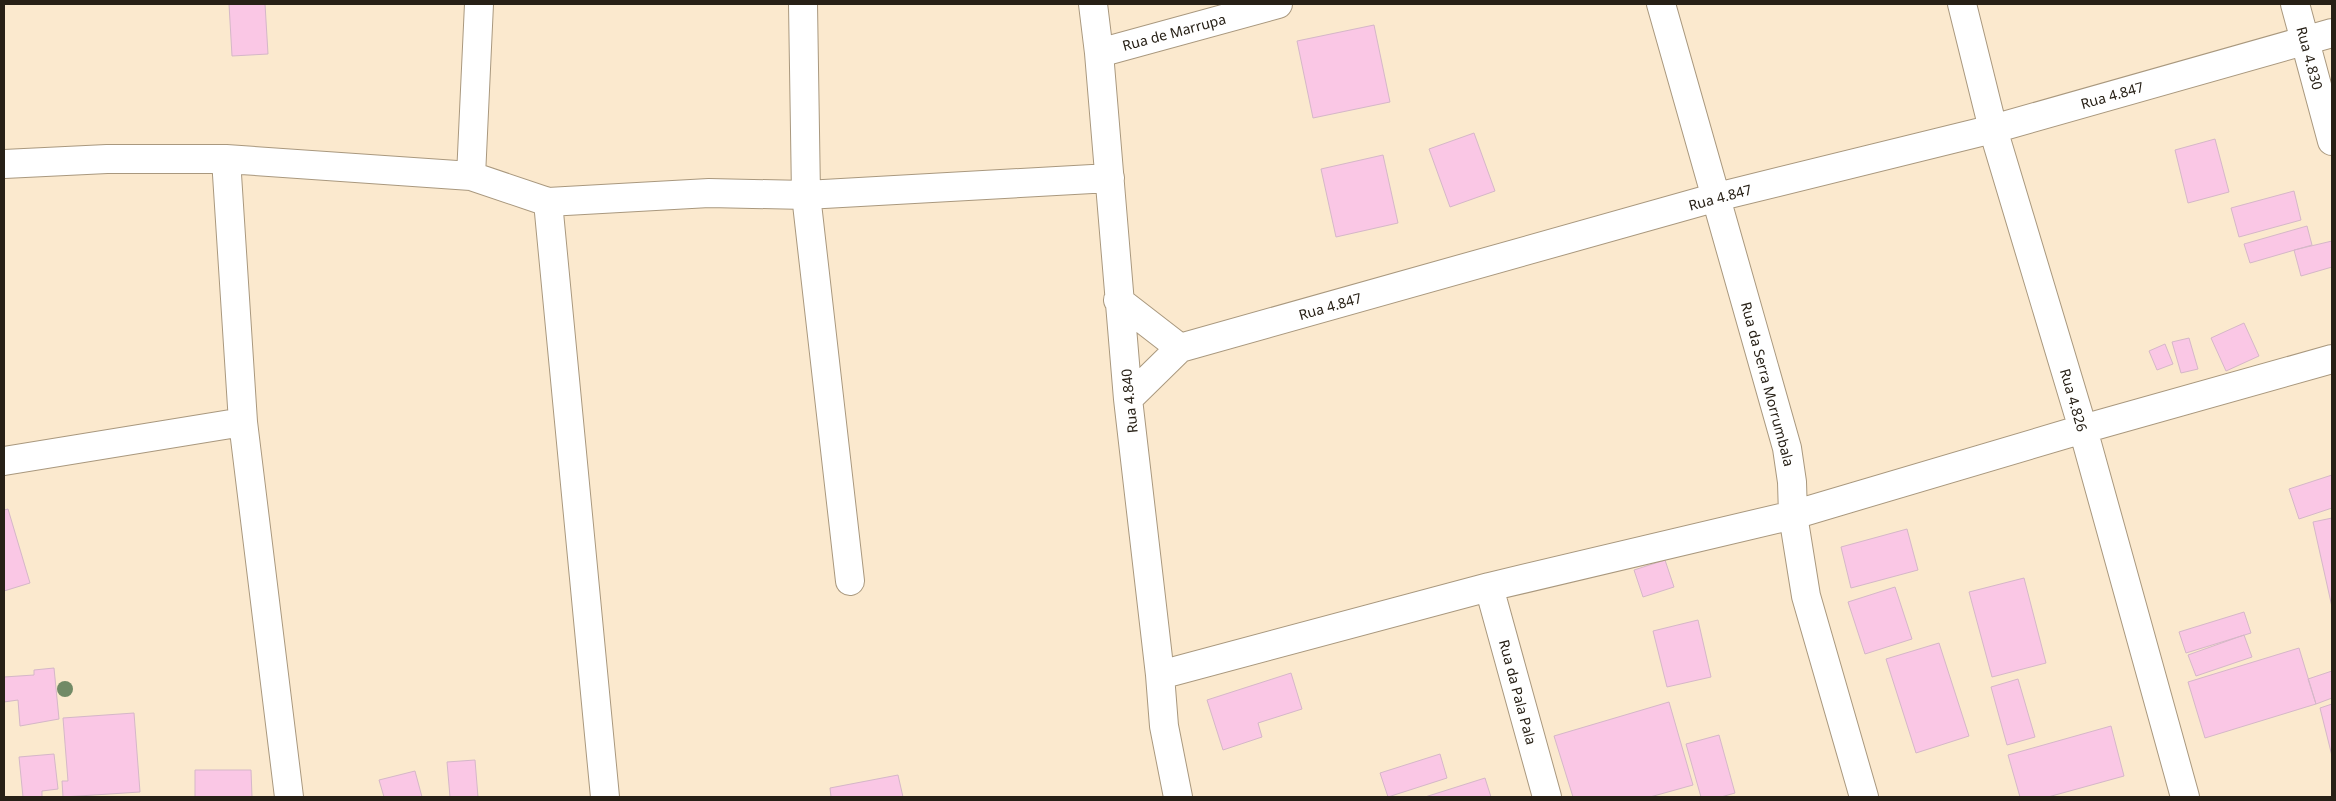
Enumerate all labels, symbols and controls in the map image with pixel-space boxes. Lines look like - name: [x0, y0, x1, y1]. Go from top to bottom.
- street label: Rua de Marrupa: [1120, 9, 1228, 55]
- street label: Rua 4.830: [2292, 24, 2328, 92]
- street label: Rua 4.847: [2078, 77, 2146, 113]
- street label: Rua 4.847: [1686, 179, 1754, 215]
- street label: Rua 4.847: [1296, 288, 1364, 324]
- street label: Rua da Serra Morrumbala: [1737, 300, 1799, 468]
- street label: Rua 4.826: [2056, 366, 2092, 434]
- street label: Rua 4.840: [1116, 368, 1142, 434]
- street label: Rua da Pala Pala: [1495, 637, 1541, 747]

